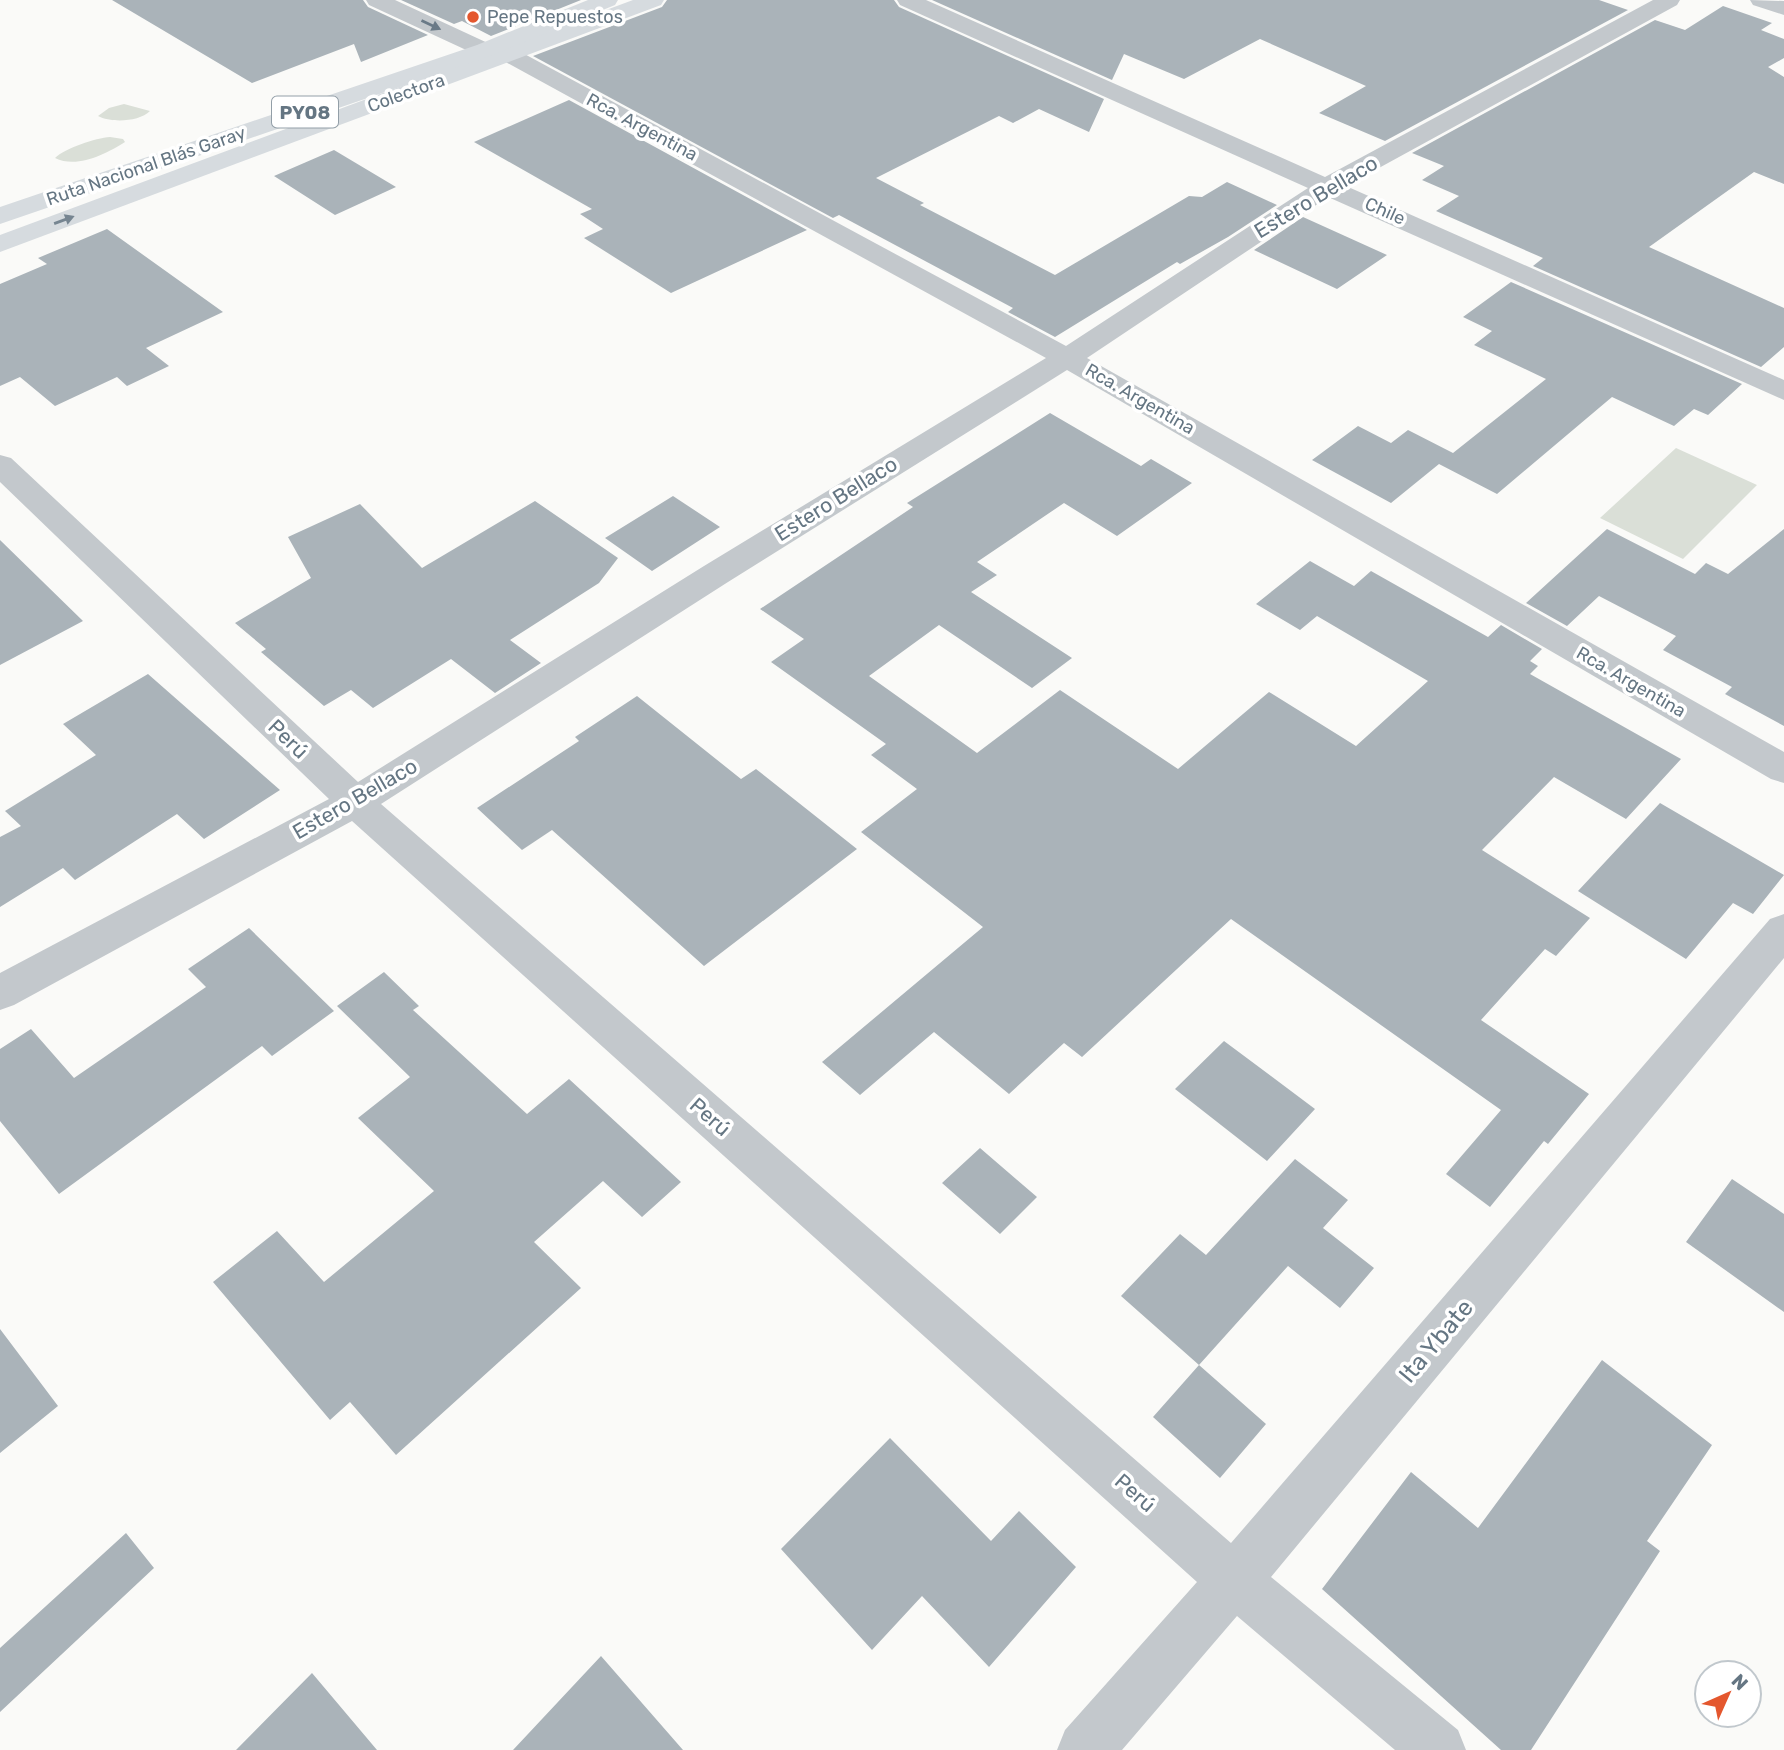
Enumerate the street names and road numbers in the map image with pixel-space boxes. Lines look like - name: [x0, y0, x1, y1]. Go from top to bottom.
- street label: Colectora: [364, 69, 448, 117]
- street label: Rca. Argentina: [583, 89, 701, 165]
- road number: PY08: [272, 96, 338, 128]
- street label: Ruta Nacional Blás Garay: [44, 122, 249, 210]
- street label: Estero Bellaco: [1249, 150, 1382, 243]
- street label: Chile: [1361, 192, 1409, 230]
- street label: Rca. Argentina: [1081, 359, 1199, 439]
- street label: Estero Bellaco: [770, 451, 902, 546]
- street label: Rca. Argentina: [1572, 642, 1690, 722]
- street label: Perú: [263, 714, 313, 764]
- street label: Estero Bellaco: [288, 753, 421, 844]
- street label: Perú: [685, 1092, 736, 1141]
- street label: Ita Ybate: [1393, 1294, 1479, 1388]
- street label: Perú: [1110, 1468, 1161, 1517]

